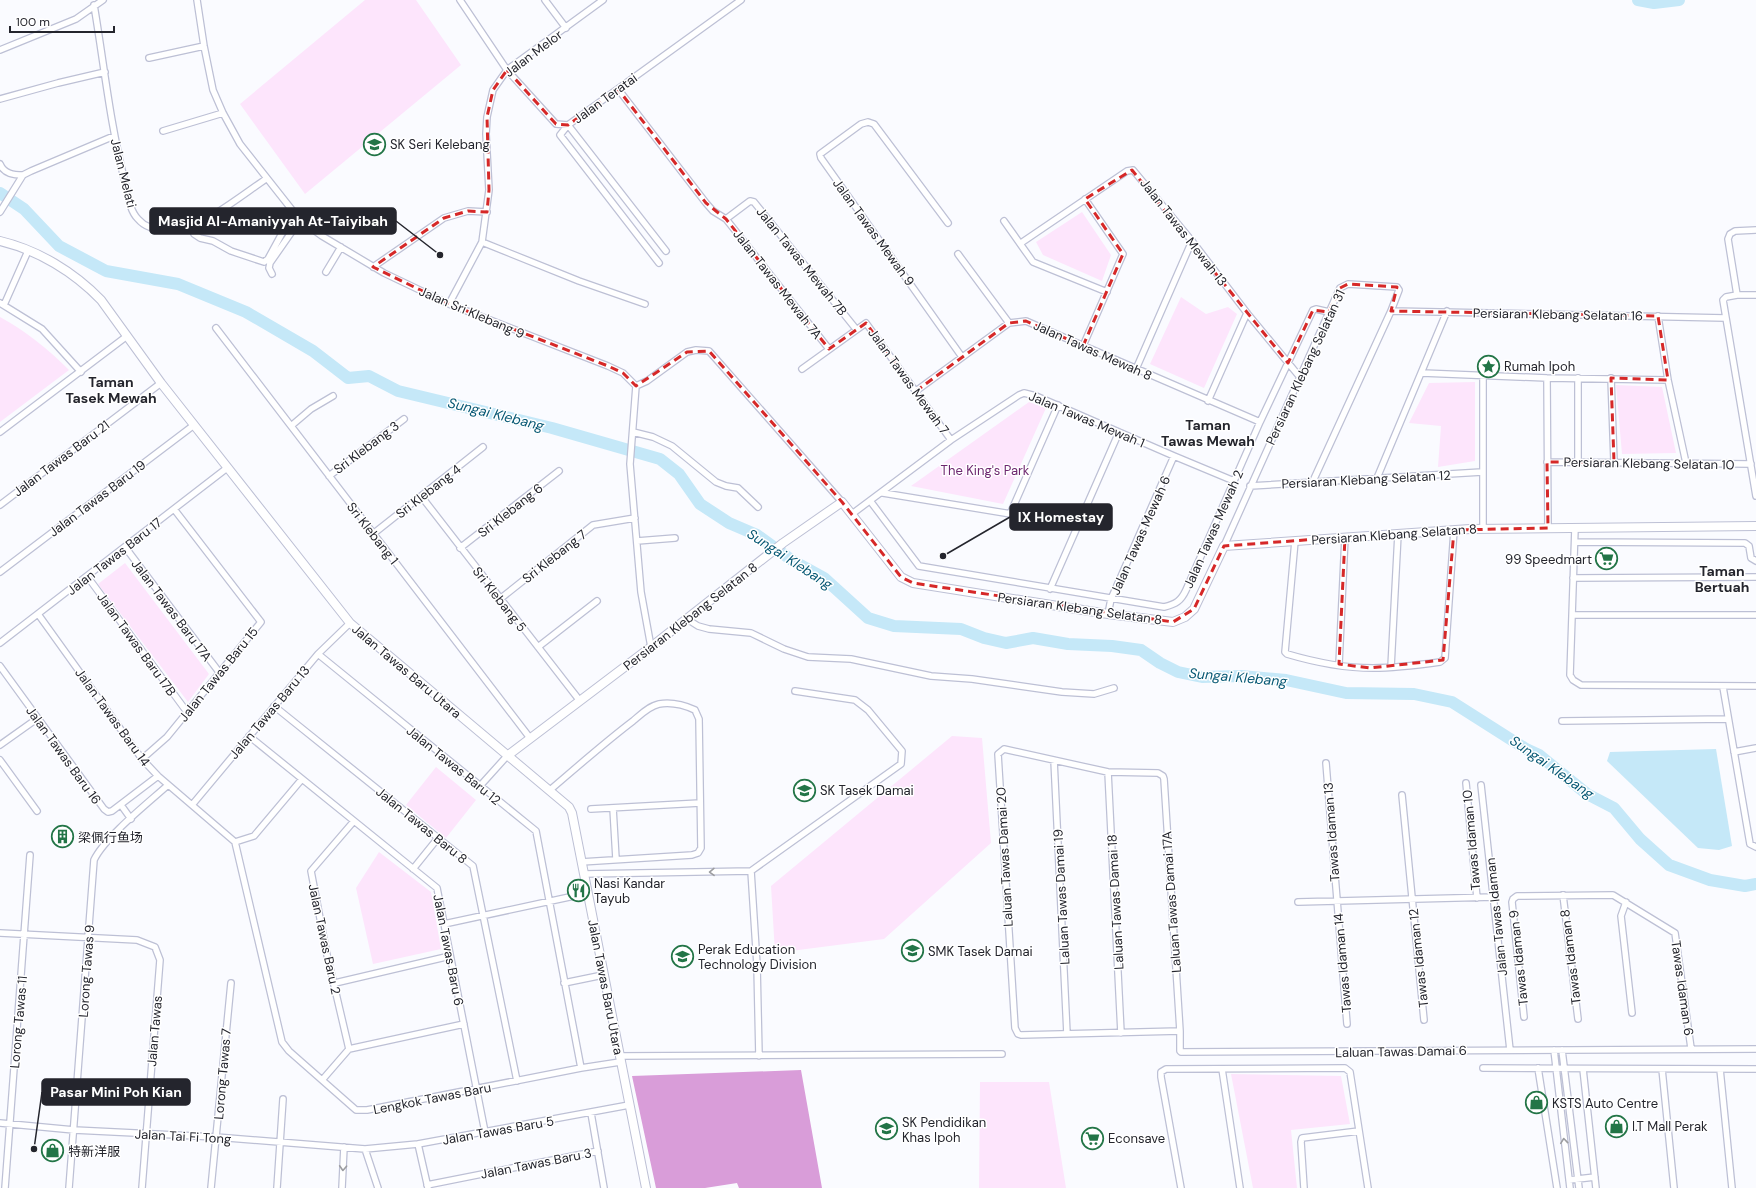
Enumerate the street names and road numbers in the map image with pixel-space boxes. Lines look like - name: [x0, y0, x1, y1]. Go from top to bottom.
- street label: Jalan Melor: [501, 26, 566, 81]
- street label: Jalan Teratai: [570, 69, 641, 127]
- street label: Jalan Melati: [107, 137, 140, 210]
- street label: Jalan Tawas Mewah 9: [829, 175, 918, 289]
- street label: Jalan Tawas Mewah 13: [1136, 175, 1231, 290]
- street label: Jalan Tawas Mewah 7B: [753, 203, 851, 319]
- street label: Jalan Tawas Mewah 7A: [729, 226, 826, 343]
- street label: Jalan Sri Klebang 9: [417, 283, 527, 342]
- street label: Persiaran Klebang Selatan 31: [1262, 287, 1349, 448]
- street label: Persiaran Klebang Selatan 16: [1473, 305, 1643, 324]
- street label: Jalan Tawas Mewah 8: [1031, 317, 1155, 384]
- street label: Jalan Tawas Mewah 7: [864, 325, 953, 438]
- street label: Jalan Tawas Mewah 1: [1026, 387, 1147, 452]
- street label: Jalan Tawas Baru 21: [10, 417, 113, 500]
- street label: Sri Klebang 3: [330, 417, 403, 478]
- street label: Persiaran Klebang Selatan 10: [1563, 454, 1735, 473]
- street label: Jalan Tawas Baru 19: [45, 456, 149, 540]
- street label: Sri Klebang 4: [392, 461, 464, 522]
- street label: Jalan Tawas Mewah 2: [1180, 467, 1247, 591]
- street label: Persiaran Klebang Selatan 12: [1281, 467, 1451, 492]
- street label: Jalan Tawas Mewah 6: [1107, 473, 1174, 597]
- street label: Sri Klebang 6: [474, 480, 546, 541]
- street label: Sri Klebang 1: [343, 499, 402, 568]
- street label: Jalan Tawas Baru 17: [63, 514, 165, 599]
- street label: Persiaran Klebang Selatan 8: [1311, 520, 1477, 549]
- street label: Sri Klebang 7: [519, 526, 590, 587]
- street label: Jalan Tawas Baru 17A: [128, 556, 216, 665]
- street label: Persiaran Klebang Selatan 8: [620, 559, 761, 674]
- street label: Sri Klebang 5: [469, 563, 530, 635]
- street label: Jalan Tawas Baru 17B: [93, 589, 180, 700]
- street label: Persiaran Klebang Selatan 8: [997, 589, 1163, 628]
- street label: Jalan Tawas Baru Utara: [348, 621, 465, 722]
- street label: Jalan Tawas Baru 15: [175, 623, 262, 725]
- street label: Jalan Tawas Baru 13: [225, 662, 313, 763]
- street label: Jalan Tawas Baru 14: [71, 665, 154, 770]
- street label: Jalan Tawas Baru 16: [22, 703, 105, 808]
- street label: Jalan Tawas Baru 12: [403, 722, 504, 809]
- street label: Tawas Idaman 13: [1320, 782, 1343, 882]
- street label: Jalan Tawas Baru 8: [372, 783, 471, 868]
- street label: Laluan Tawas Damai 20: [992, 787, 1017, 927]
- street label: Tawas Idaman 10: [1459, 789, 1484, 891]
- street label: Laluan Tawas Damai 19: [1049, 829, 1074, 965]
- street label: Laluan Tawas Damai 17A: [1158, 830, 1185, 973]
- street label: Laluan Tawas Damai 18: [1103, 834, 1128, 970]
- street label: Jalan Tawas Idaman: [1482, 857, 1511, 977]
- street label: Jalan Tawas Baru 2: [304, 882, 345, 996]
- street label: Jalan Tawas Baru 6: [429, 893, 468, 1007]
- street label: Tawas Idaman 12: [1405, 908, 1432, 1008]
- street label: Tawas Idaman 8: [1556, 908, 1585, 1006]
- street label: Tawas Idaman 9: [1505, 909, 1532, 1007]
- street label: Tawas Idaman 14: [1330, 912, 1355, 1013]
- street label: Jalan Tawas Baru Utara: [584, 918, 627, 1056]
- street label: Lorong Tawas 9: [75, 924, 98, 1018]
- street label: Tawas Idaman 6: [1667, 939, 1698, 1037]
- street label: Lorong Tawas 11: [6, 975, 31, 1069]
- street label: Jalan Tawas: [143, 995, 166, 1067]
- street label: Lorong Tawas 7: [210, 1028, 235, 1120]
- street label: Laluan Tawas Damai 6: [1335, 1042, 1467, 1061]
- street label: Lengkok Tawas Baru: [372, 1079, 492, 1118]
- street label: Jalan Tawas Baru 5: [441, 1112, 555, 1149]
- street label: Jalan Tai Fi Tong: [134, 1125, 232, 1148]
- street label: Jalan Tawas Baru 3: [479, 1144, 593, 1183]

